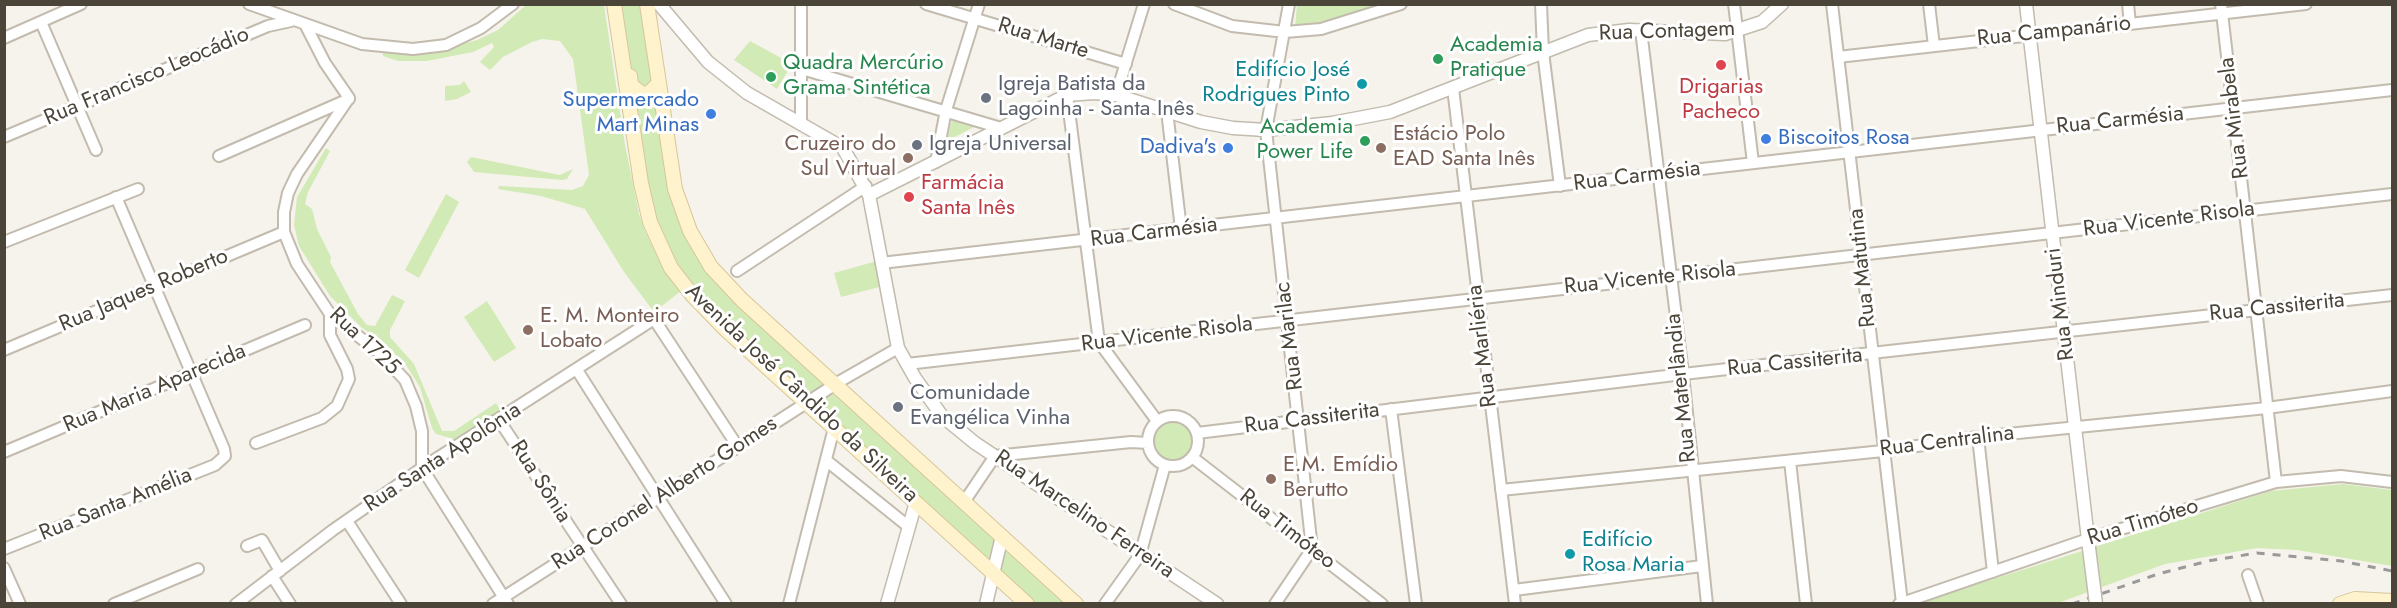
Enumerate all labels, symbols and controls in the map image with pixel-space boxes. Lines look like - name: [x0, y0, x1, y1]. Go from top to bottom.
- street label: Rua Campanário: [1976, 11, 2132, 53]
- street label: Rua Marte: [994, 13, 1092, 65]
- street label: Rua Contagem: [1598, 16, 1736, 48]
- street label: Rua Francisco Leocádio: [40, 22, 254, 132]
- place label: Academia Pratique: [1450, 33, 1543, 84]
- place label: Quadra Mercúrio Grama Sintética: [783, 51, 943, 102]
- marker: Academia Pratique: [1431, 52, 1445, 66]
- street label: Rua Mirabela: [2214, 56, 2256, 180]
- place label: Edifício José Rodrigues Pinto: [1202, 58, 1350, 110]
- marker: Drigarias Pacheco: [1714, 58, 1728, 72]
- marker: Quadra Mercúrio Grama Sintética: [764, 70, 778, 84]
- place label: Igreja Batista da Lagoinha - Santa Inês: [998, 72, 1194, 124]
- place label: Drigarias Pacheco: [1679, 75, 1763, 126]
- marker: Edifício José Rodrigues Pinto: [1355, 77, 1369, 91]
- place label: Supermercado Mart Minas: [563, 88, 699, 140]
- marker: Igreja Batista da Lagoinha - Santa Inês: [979, 91, 993, 105]
- street label: Rua Carmésia: [2055, 101, 2185, 141]
- marker: Supermercado Mart Minas: [704, 107, 718, 121]
- place label: Academia Power Life: [1257, 115, 1353, 166]
- place label: Estácio Polo EAD Santa Inês: [1393, 122, 1535, 174]
- place label: Biscoitos Rosa: [1778, 126, 1910, 152]
- place label: Cruzeiro do Sul Virtual: [785, 132, 896, 184]
- place label: Igreja Universal: [929, 132, 1072, 158]
- marker: Biscoitos Rosa: [1759, 132, 1773, 146]
- marker: Academia Power Life: [1358, 134, 1372, 148]
- place label: Dadiva's: [1140, 135, 1216, 161]
- marker: Igreja Universal: [910, 138, 924, 152]
- marker: Dadiva's: [1221, 141, 1235, 155]
- marker: Estácio Polo EAD Santa Inês: [1374, 141, 1388, 155]
- marker: Cruzeiro do Sul Virtual: [901, 151, 915, 165]
- street label: Rua Carmésia: [1572, 156, 1702, 198]
- place label: Farmácia Santa Inês: [921, 171, 1015, 222]
- marker: Farmácia Santa Inês: [902, 190, 916, 204]
- street label: Rua Vicente Risola: [2082, 196, 2256, 244]
- street label: Rua Matutina: [1844, 207, 1882, 329]
- street label: Rua Carmésia: [1089, 212, 1219, 254]
- street label: Rua Jaques Roberto: [56, 244, 232, 338]
- street label: Rua Minduri: [2041, 246, 2081, 362]
- street label: Rua Vicente Risola: [1563, 257, 1737, 301]
- street label: Avenida José Cândido da Silveira: [679, 279, 923, 509]
- street label: Rua Marilac: [1270, 280, 1310, 392]
- street label: Rua Marliéria: [1462, 283, 1504, 409]
- street label: Rua Cassiterita: [2208, 288, 2346, 328]
- street label: Rua 1725: [323, 303, 405, 381]
- place label: E. M. Monteiro Lobato: [540, 304, 679, 356]
- street label: Rua Vicente Risola: [1080, 311, 1254, 359]
- street label: Rua Materlândia: [1661, 312, 1703, 464]
- marker: E. M. Monteiro Lobato: [521, 323, 535, 337]
- street label: Rua Maria Aparecida: [60, 339, 250, 439]
- street label: Rua Cassiterita: [1726, 343, 1864, 383]
- place label: Comunidade Evangélica Vinha: [910, 381, 1070, 433]
- street label: Rua Santa Apolônia: [360, 397, 526, 519]
- street label: Rua Cassiterita: [1243, 398, 1381, 440]
- marker: Comunidade Evangélica Vinha: [891, 400, 905, 414]
- street label: Rua Coronel Alberto Gomes: [547, 411, 783, 577]
- street label: Rua Centralina: [1878, 421, 2016, 463]
- street label: Rua Sônia: [504, 436, 576, 528]
- street label: Rua Marcelino Ferreira: [989, 445, 1179, 585]
- place label: E.M. Emídio Berutto: [1283, 453, 1398, 505]
- street label: Rua Santa Amélia: [36, 462, 196, 548]
- marker: E.M. Emídio Berutto: [1264, 472, 1278, 486]
- street label: Rua Timóteo: [1234, 484, 1340, 576]
- street label: Rua Timóteo: [2084, 494, 2202, 552]
- place label: Edifício Rosa Maria: [1582, 528, 1685, 580]
- marker: Edifício Rosa Maria: [1563, 547, 1577, 561]

